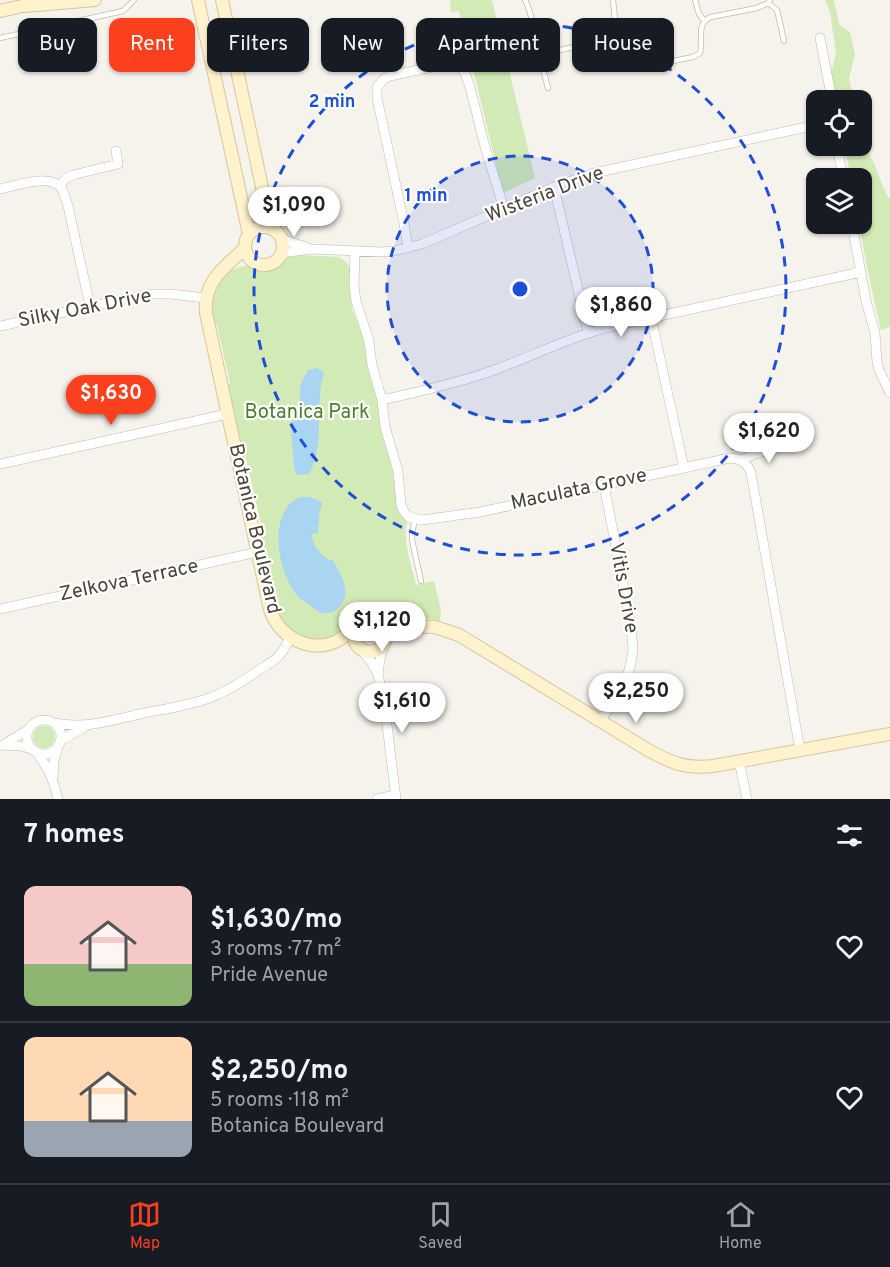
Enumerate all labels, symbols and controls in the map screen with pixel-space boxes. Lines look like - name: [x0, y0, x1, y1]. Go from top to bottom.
- chip: Buy: [18, 18, 97, 72]
- chip: Rent: [109, 18, 195, 72]
- chip: Filters: [207, 18, 309, 72]
- chip: New: [321, 18, 404, 72]
- chip: Apartment: [416, 18, 560, 72]
- chip: House: [572, 18, 674, 72]
- map controls: [806, 90, 872, 234]
- button: locate: [806, 90, 872, 156]
- text: 2 min: [308, 91, 356, 114]
- street label: Wisteria Drive: [482, 161, 608, 229]
- button: layers: [806, 168, 872, 234]
- text: 1 min: [404, 185, 448, 208]
- pin: $1,090: [245, 187, 343, 238]
- text: $1,090: [262, 193, 326, 219]
- centre of rings: [510, 279, 530, 299]
- street label: Silky Oak Drive: [16, 283, 154, 335]
- pin: $1,860: [572, 287, 670, 338]
- text: $1,860: [589, 293, 653, 319]
- pin: $1,630: [62, 375, 160, 426]
- text: $1,630: [80, 381, 142, 407]
- park label: Botanica Park: [244, 400, 370, 426]
- pin: $1,620: [720, 413, 818, 464]
- text: $1,620: [738, 419, 800, 445]
- street label: Botanica Boulevard: [222, 441, 286, 617]
- street label: Maculata Grove: [509, 463, 649, 517]
- street label: Vitis Drive: [602, 541, 644, 635]
- street label: Zelkova Terrace: [57, 554, 201, 608]
- pin: $1,120: [333, 602, 431, 653]
- text: $1,120: [353, 608, 411, 634]
- pin: $2,250: [587, 673, 685, 724]
- text: $2,250: [603, 679, 669, 705]
- pin: $1,610: [353, 683, 451, 734]
- text: $1,610: [373, 689, 431, 715]
- text: 7 homes: [24, 819, 124, 852]
- icon: filters: [833, 819, 866, 852]
- text: $1,630/mo: [210, 904, 342, 937]
- icon: home: [72, 910, 144, 982]
- icon: heart: [833, 930, 866, 963]
- text: 3 rooms · 77 m²: [210, 937, 341, 963]
- text: Pride Avenue: [210, 963, 328, 989]
- text: $2,250/mo: [210, 1055, 348, 1088]
- icon: home: [72, 1061, 144, 1133]
- icon: heart: [833, 1081, 866, 1114]
- text: 5 rooms · 118 m²: [210, 1088, 349, 1114]
- text: Botanica Boulevard: [210, 1114, 384, 1140]
- tab: Map: [128, 1198, 161, 1254]
- tab: Saved: [418, 1198, 462, 1254]
- tab: Home: [719, 1198, 762, 1254]

